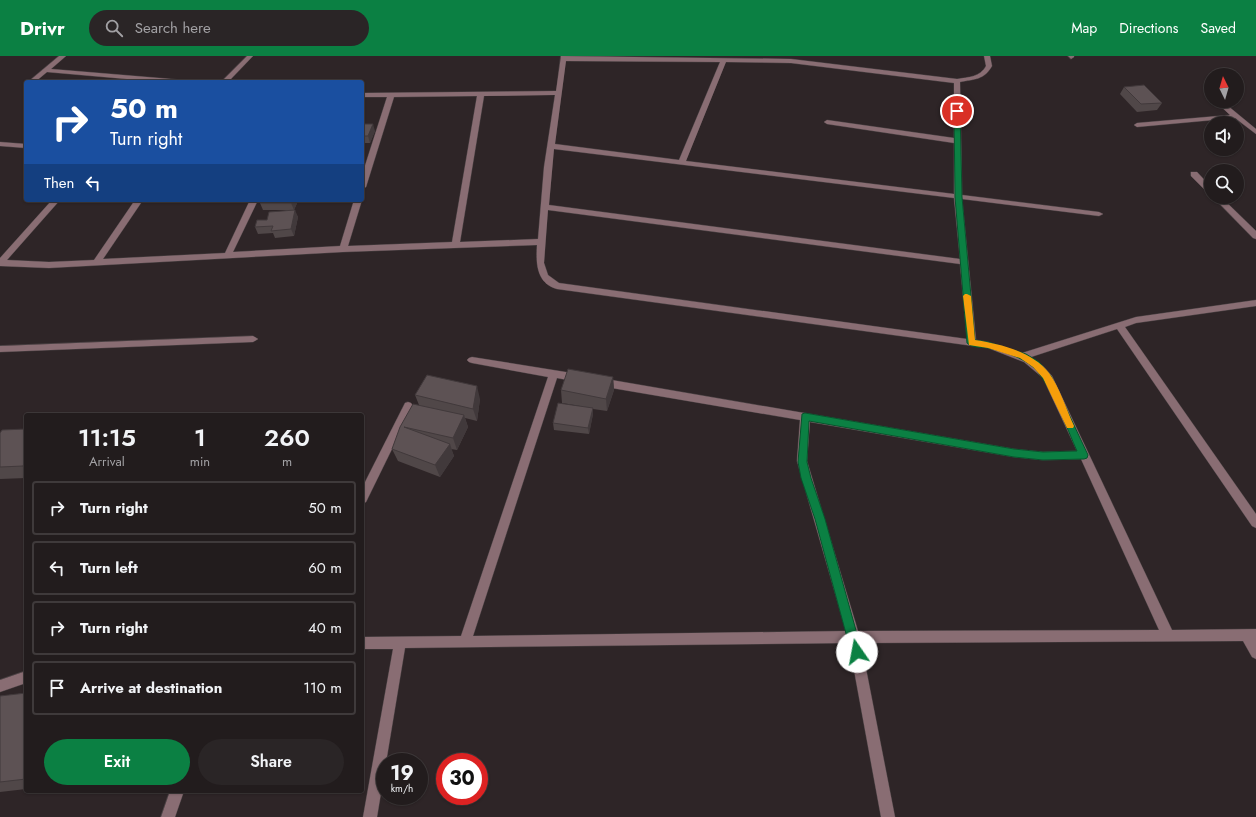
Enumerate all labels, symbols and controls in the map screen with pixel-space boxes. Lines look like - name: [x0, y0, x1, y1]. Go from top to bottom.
- search box: [89, 10, 369, 46]
- text: Drivr: [20, 15, 65, 42]
- icon: search: [103, 17, 125, 39]
- text: Search here: [135, 17, 211, 39]
- text: Map: [1071, 18, 1097, 38]
- text: Directions: [1119, 18, 1179, 38]
- text: Saved: [1201, 18, 1236, 38]
- north arrow: [1204, 68, 1244, 108]
- map controls: [1204, 68, 1244, 204]
- text: 50 m: [110, 88, 178, 129]
- pin: [940, 94, 974, 128]
- icon: right: [44, 96, 96, 148]
- icon: arrive: [946, 100, 968, 122]
- button: sound: [1204, 116, 1244, 156]
- text: Turn right: [110, 126, 182, 152]
- button: search: [1204, 164, 1244, 204]
- text: Then: [44, 172, 74, 194]
- icon: left: [82, 172, 104, 194]
- text: 11:15: [78, 420, 136, 455]
- text: 1: [194, 420, 206, 455]
- text: 260: [264, 420, 310, 455]
- text: Arrival: [89, 452, 125, 471]
- text: min: [190, 452, 210, 471]
- text: m: [282, 452, 292, 471]
- icon: right: [46, 497, 68, 519]
- text: Turn right: [80, 497, 148, 519]
- text: 50 m: [308, 497, 342, 519]
- icon: left: [46, 557, 68, 579]
- text: Turn left: [80, 557, 138, 579]
- text: 60 m: [308, 557, 342, 579]
- icon: right: [46, 617, 68, 639]
- text: Turn right: [80, 617, 148, 639]
- text: 40 m: [308, 617, 342, 639]
- position arrow: [836, 631, 878, 673]
- icon: arrive: [46, 677, 68, 699]
- text: Arrive at destination: [80, 677, 222, 699]
- text: 110 m: [303, 677, 342, 699]
- button: Exit: [44, 739, 190, 785]
- button: Share: [198, 739, 344, 785]
- speed limit sign: 30: [436, 753, 488, 805]
- text: 19: [390, 759, 414, 788]
- text: km/h: [391, 781, 413, 796]

